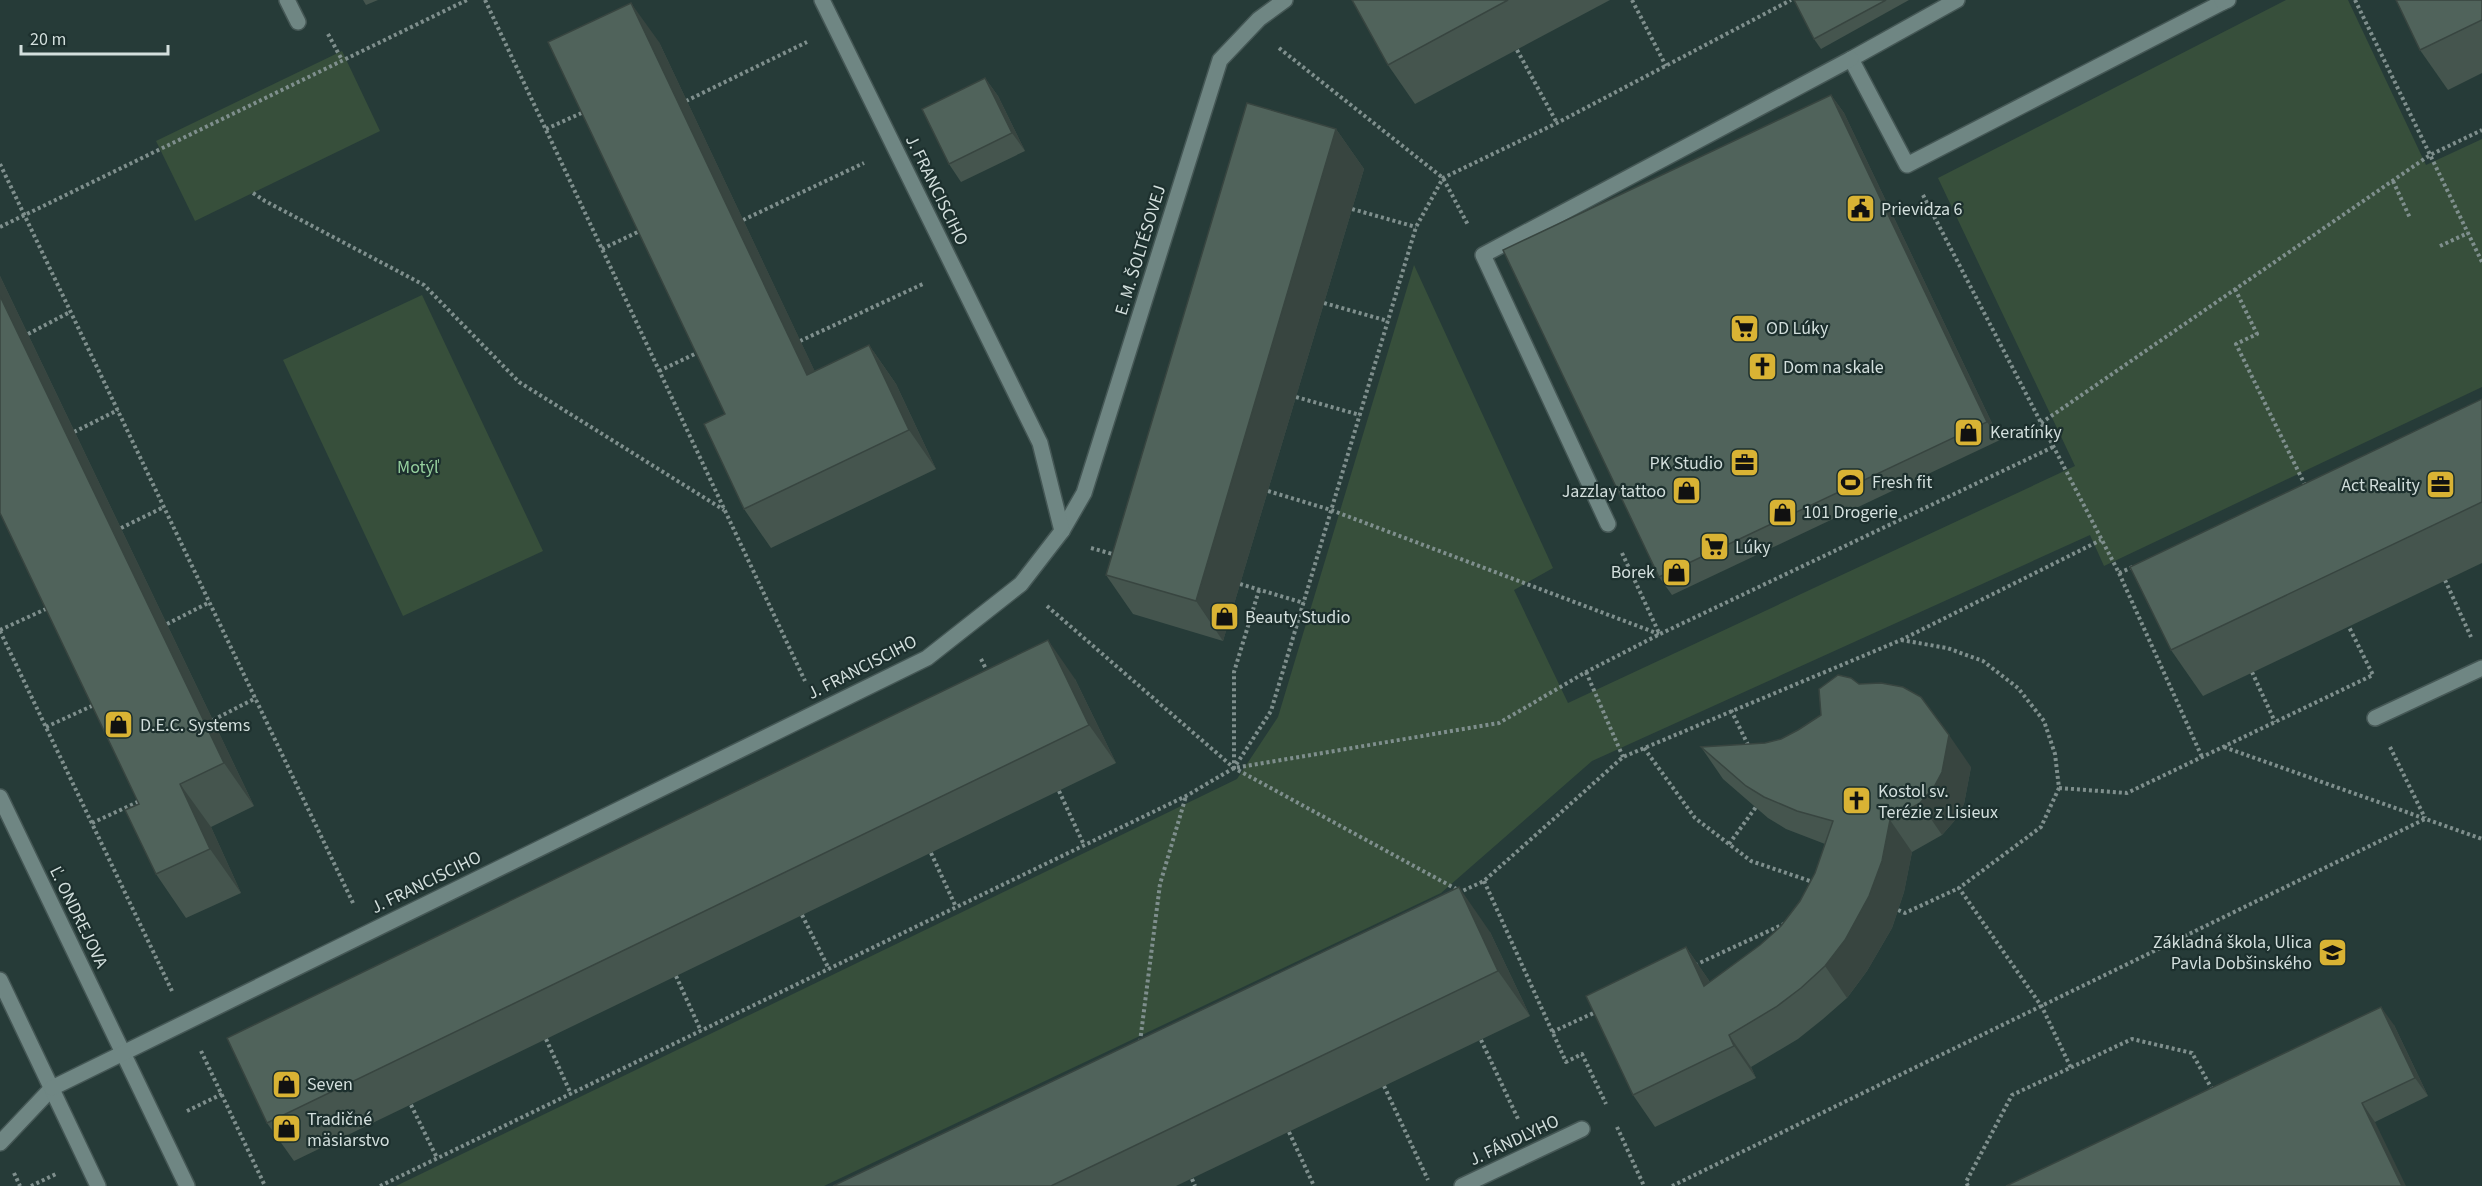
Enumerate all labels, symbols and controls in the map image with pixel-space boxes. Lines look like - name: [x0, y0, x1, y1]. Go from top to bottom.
- scale bar: [21, 18, 168, 56]
- text: 20 m: [30, 27, 66, 52]
- street label: J. FRANCISCIHO: [899, 131, 974, 250]
- street label: E. M. ŠOLTÉSOVEJ: [1109, 182, 1172, 318]
- public building icon: Prievidza 6: [1844, 193, 1876, 225]
- place label: Prievidza 6: [1881, 197, 1963, 222]
- supermarket icon: OD Lúky: [1729, 312, 1761, 344]
- place label: OD Lúky: [1766, 316, 1829, 341]
- church icon: Dom na skale: [1746, 351, 1778, 383]
- place label: Dom na skale: [1783, 355, 1884, 380]
- shop icon: Keratínky: [1953, 416, 1985, 448]
- place label: Keratínky: [1990, 420, 2062, 445]
- office icon: PK Studio: [1728, 447, 1760, 479]
- place label: PK Studio: [1650, 451, 1723, 476]
- park label: Motýľ: [397, 455, 439, 480]
- sports icon: Fresh fit: [1835, 466, 1867, 498]
- office icon: Act Reality: [2425, 469, 2457, 501]
- place label: Fresh fit: [1872, 470, 1932, 495]
- place label: Act Reality: [2341, 473, 2421, 498]
- shop icon: Jazzlay tattoo: [1671, 475, 1703, 507]
- place label: Jazzlay tattoo: [1562, 479, 1666, 504]
- shop icon: 101 Drogerie: [1766, 496, 1798, 528]
- place label: 101 Drogerie: [1803, 500, 1898, 525]
- supermarket icon: Lúky: [1698, 531, 1730, 563]
- place label: Lúky: [1735, 535, 1771, 560]
- shop icon: Borek: [1660, 556, 1692, 588]
- place label: Borek: [1611, 560, 1655, 585]
- shop icon: Beauty Studio: [1208, 601, 1240, 633]
- place label: Beauty Studio: [1245, 605, 1350, 630]
- street label: J. FRANCISCIHO: [803, 629, 921, 706]
- shop icon: D.E.C. Systems: [103, 709, 135, 741]
- place label: D.E.C. Systems: [140, 713, 250, 738]
- place label: Kostol sv. Terézie z Lisieux: [1878, 779, 1998, 825]
- church icon: Kostol sv. Terézie z Lisieux: [1841, 785, 1873, 817]
- street label: J. FRANCISCIHO: [367, 845, 486, 920]
- street label: Ľ. ONDREJOVA: [43, 862, 114, 973]
- place label: Základná škola, Ulica Pavla Dobšinského: [2153, 930, 2312, 976]
- school or university icon: Základná škola, Ulica Pavla Dobšinského: [2317, 936, 2349, 968]
- shop icon: Seven: [270, 1068, 302, 1100]
- place label: Seven: [307, 1072, 353, 1097]
- place label: Tradičné mäsiarstvo: [307, 1107, 390, 1153]
- street label: J. FÁNDLYHO: [1465, 1109, 1563, 1172]
- shop icon: Tradičné mäsiarstvo: [270, 1113, 302, 1145]

